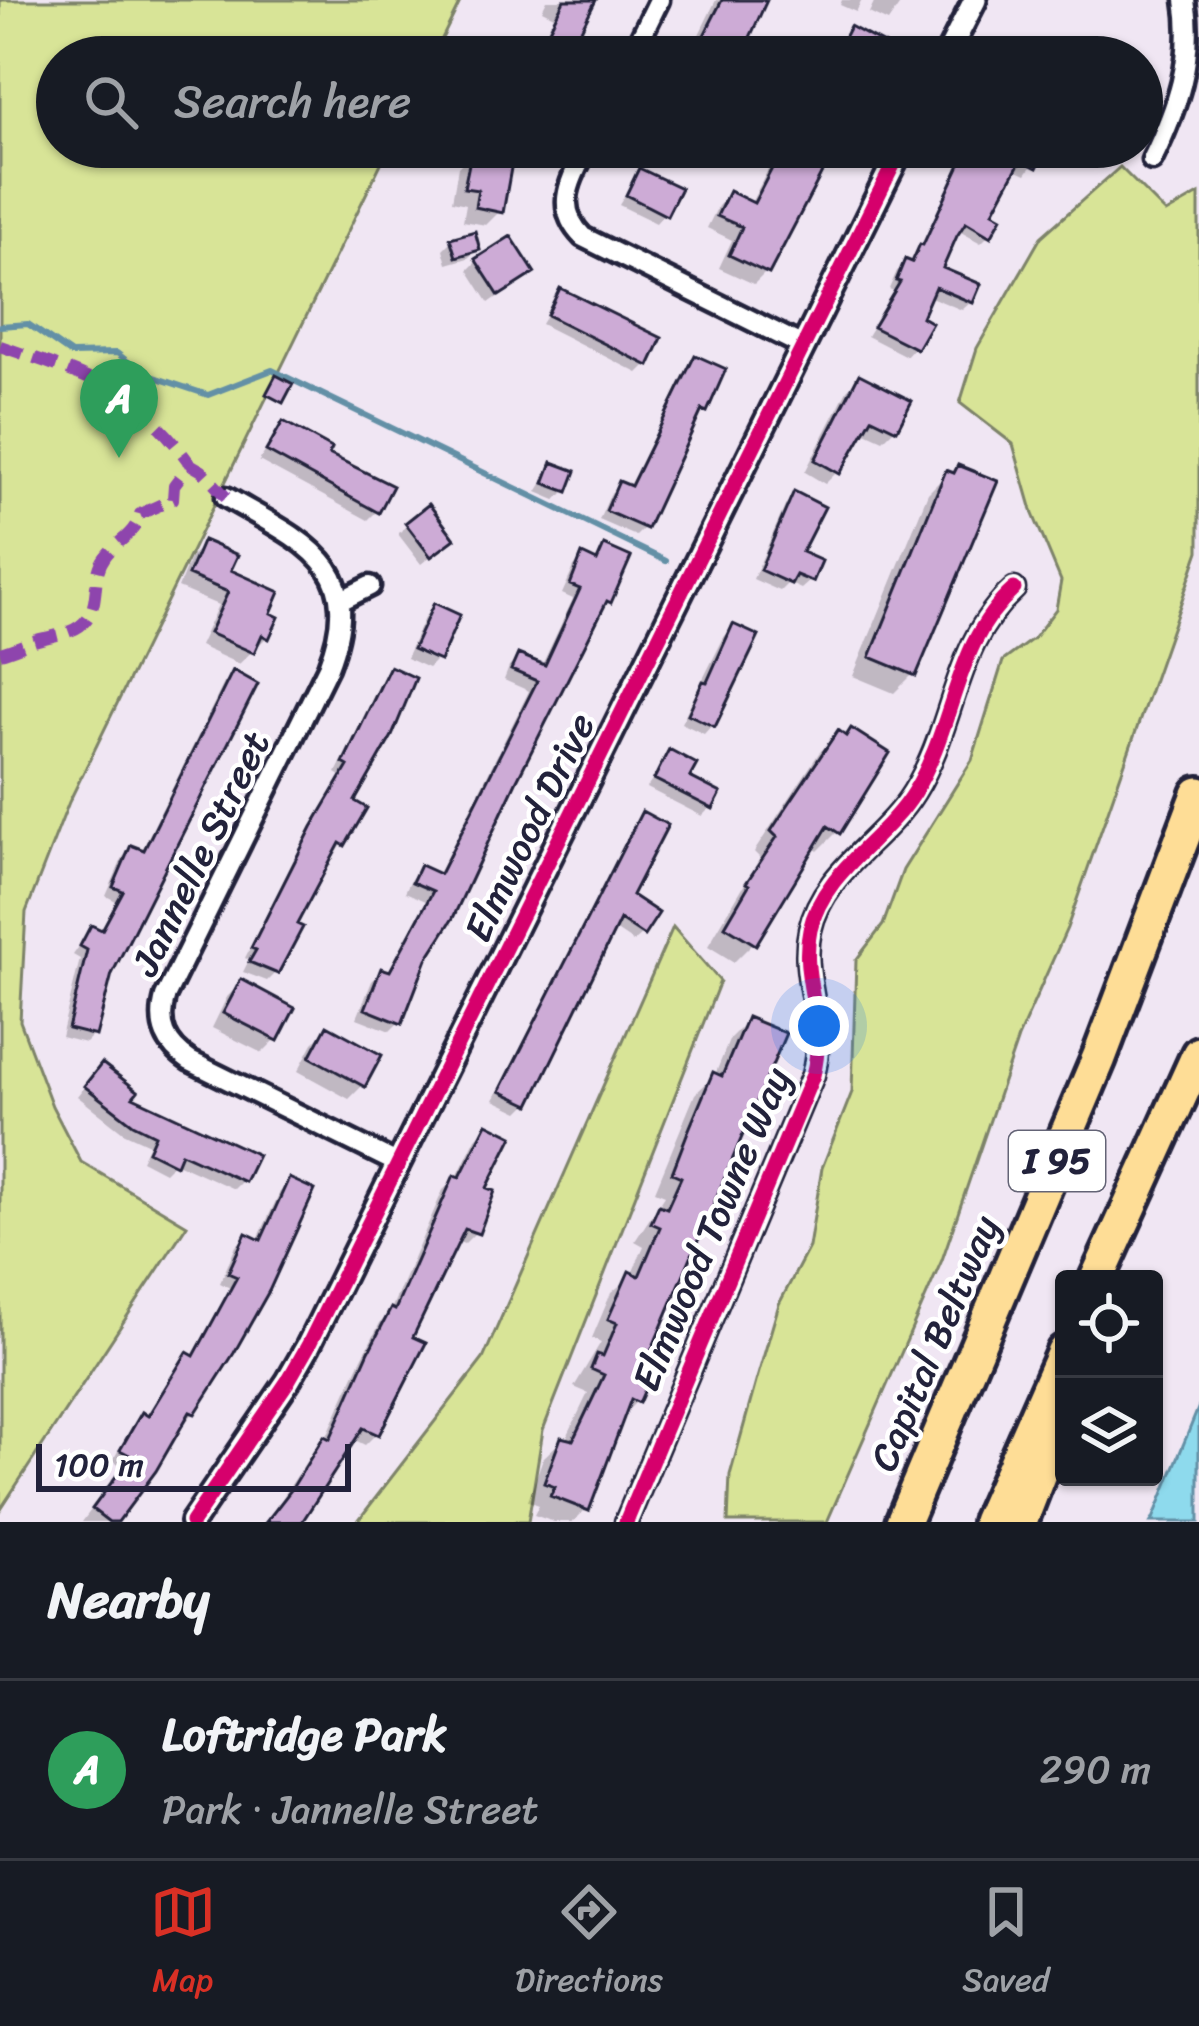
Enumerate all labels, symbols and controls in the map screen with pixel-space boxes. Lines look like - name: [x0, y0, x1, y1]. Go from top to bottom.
- search box: [36, 36, 1163, 168]
- text: Search here: [174, 62, 411, 142]
- icon: search: [78, 69, 144, 135]
- pin: A: [80, 359, 158, 458]
- street label: Elmwood Drive: [444, 700, 614, 954]
- street label: Jannelle Street: [110, 718, 289, 989]
- your location: [789, 996, 849, 1056]
- street label: Elmwood Towne Way: [612, 1056, 811, 1402]
- road number: I 95: [1009, 1131, 1105, 1191]
- street label: Capital Beltway: [849, 1203, 1019, 1482]
- map controls: [1055, 1270, 1163, 1486]
- button: locate: [1055, 1270, 1163, 1378]
- button: layers: [1055, 1378, 1163, 1486]
- text: 100 m: [54, 1436, 144, 1494]
- scale bar: [36, 1438, 351, 1491]
- text: Nearby: [48, 1555, 209, 1645]
- text: Loftridge Park: [162, 1695, 447, 1775]
- text: A: [74, 1735, 100, 1804]
- text: 290 m: [1040, 1735, 1151, 1804]
- text: Park · Jannelle Street: [162, 1775, 538, 1844]
- tab: Map: [150, 1879, 216, 2009]
- tab: Directions: [515, 1879, 663, 2009]
- tab: Saved: [962, 1879, 1049, 2009]

